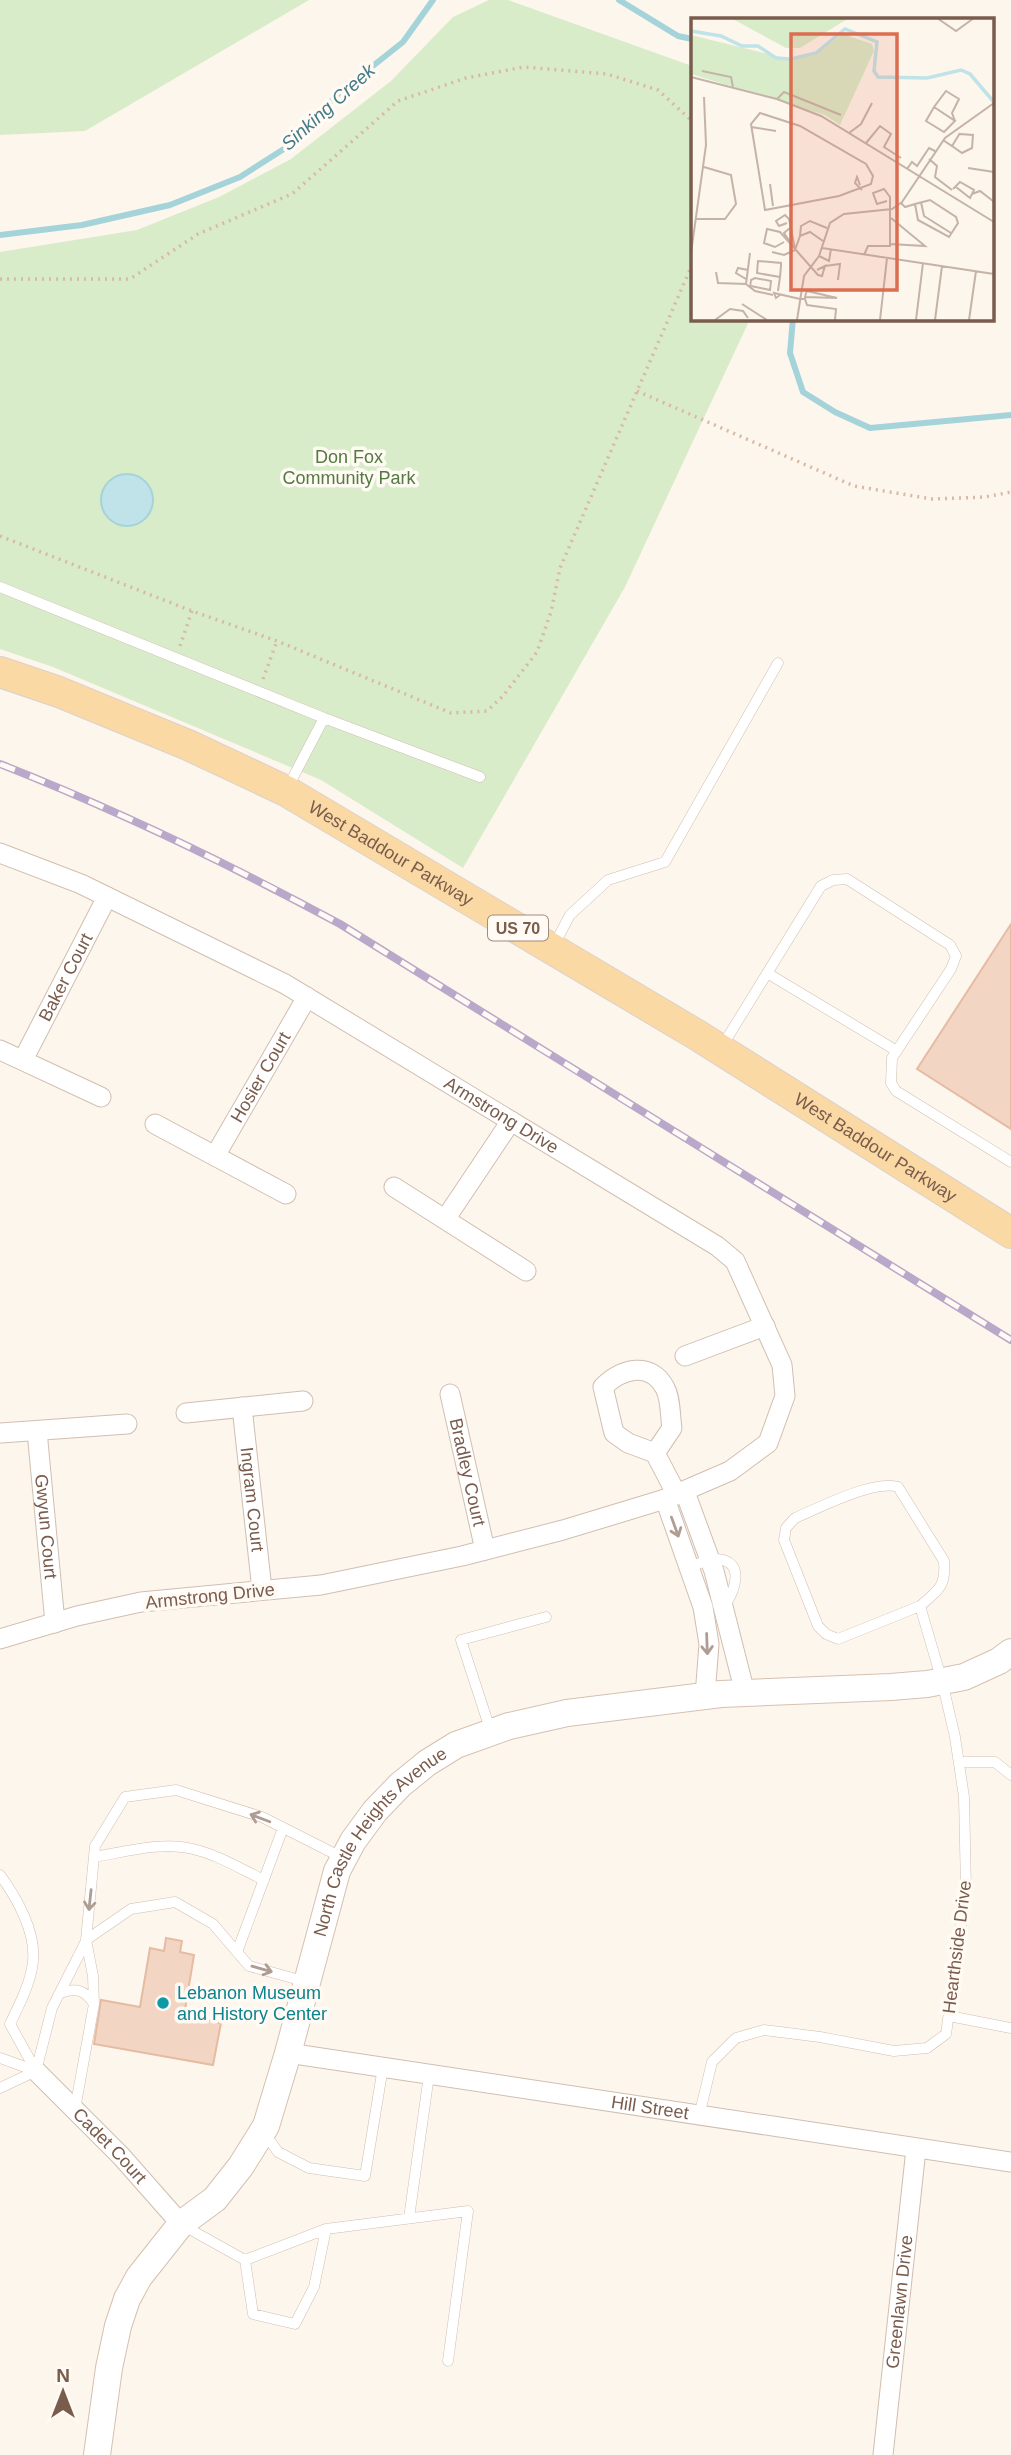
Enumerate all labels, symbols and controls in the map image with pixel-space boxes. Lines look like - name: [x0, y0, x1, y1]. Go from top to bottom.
- inset map: [691, 18, 993, 320]
- water label: Sinking Creek: [277, 59, 380, 154]
- park label: Don Fox Community Park: [282, 447, 417, 488]
- street label: West Baddour Parkway: [305, 797, 477, 910]
- road number: US 70: [488, 916, 548, 940]
- street label: Baker Court: [35, 930, 97, 1025]
- street label: Hosier Court: [227, 1028, 295, 1126]
- street label: Armstrong Drive: [441, 1073, 562, 1158]
- street label: West Baddour Parkway: [791, 1089, 960, 1206]
- street label: Bradley Court: [446, 1416, 489, 1528]
- street label: Ingram Court: [236, 1446, 268, 1553]
- street label: Gwyun Court: [31, 1473, 61, 1580]
- one-way arrow: [670, 1515, 683, 1537]
- street label: Armstrong Drive: [144, 1579, 276, 1613]
- one-way arrow: [701, 1632, 714, 1655]
- street label: North Castle Heights Avenue: [310, 1743, 450, 1939]
- one-way arrow: [250, 1810, 272, 1823]
- street label: Hearthside Drive: [939, 1879, 975, 2015]
- one-way arrow: [83, 1889, 96, 1911]
- one-way arrow: [251, 1964, 273, 1977]
- place label: Lebanon Museum and History Center: [177, 1983, 327, 2024]
- marker: Lebanon Museum and History Center: [155, 1995, 171, 2011]
- street label: Hill Street: [610, 2092, 690, 2123]
- street label: Cadet Court: [69, 2104, 151, 2188]
- street label: Greenlawn Drive: [882, 2234, 917, 2370]
- north arrow: [28, 2357, 98, 2427]
- text: N: [56, 2365, 70, 2386]

